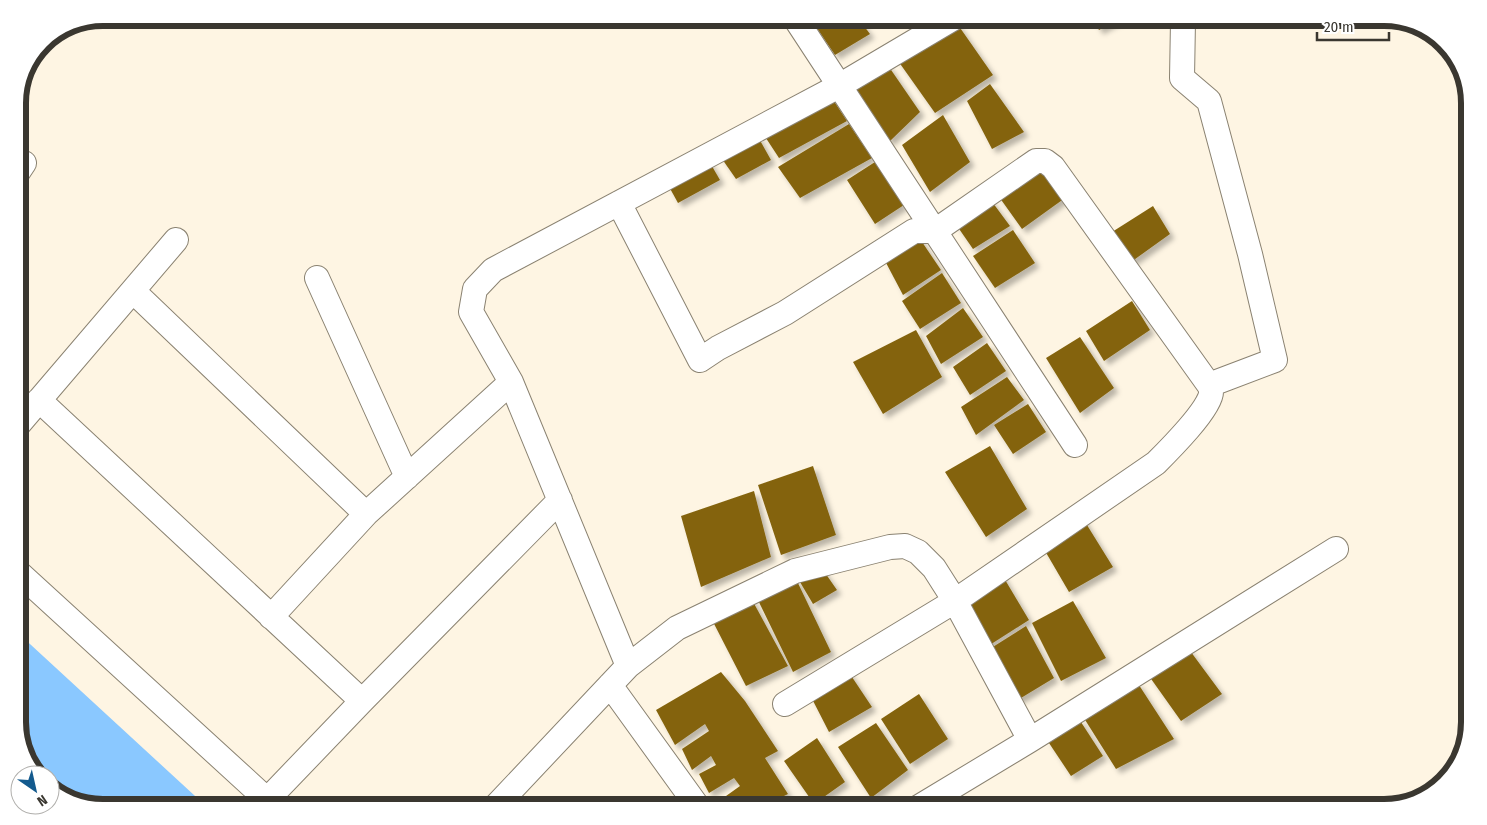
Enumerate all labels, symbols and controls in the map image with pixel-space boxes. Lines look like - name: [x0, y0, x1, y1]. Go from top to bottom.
- scale bar: [1317, 10, 1390, 42]
- text: 20 m: [1324, 18, 1354, 36]
- north arrow: [10, 765, 60, 815]
- text: N: [34, 791, 50, 810]

